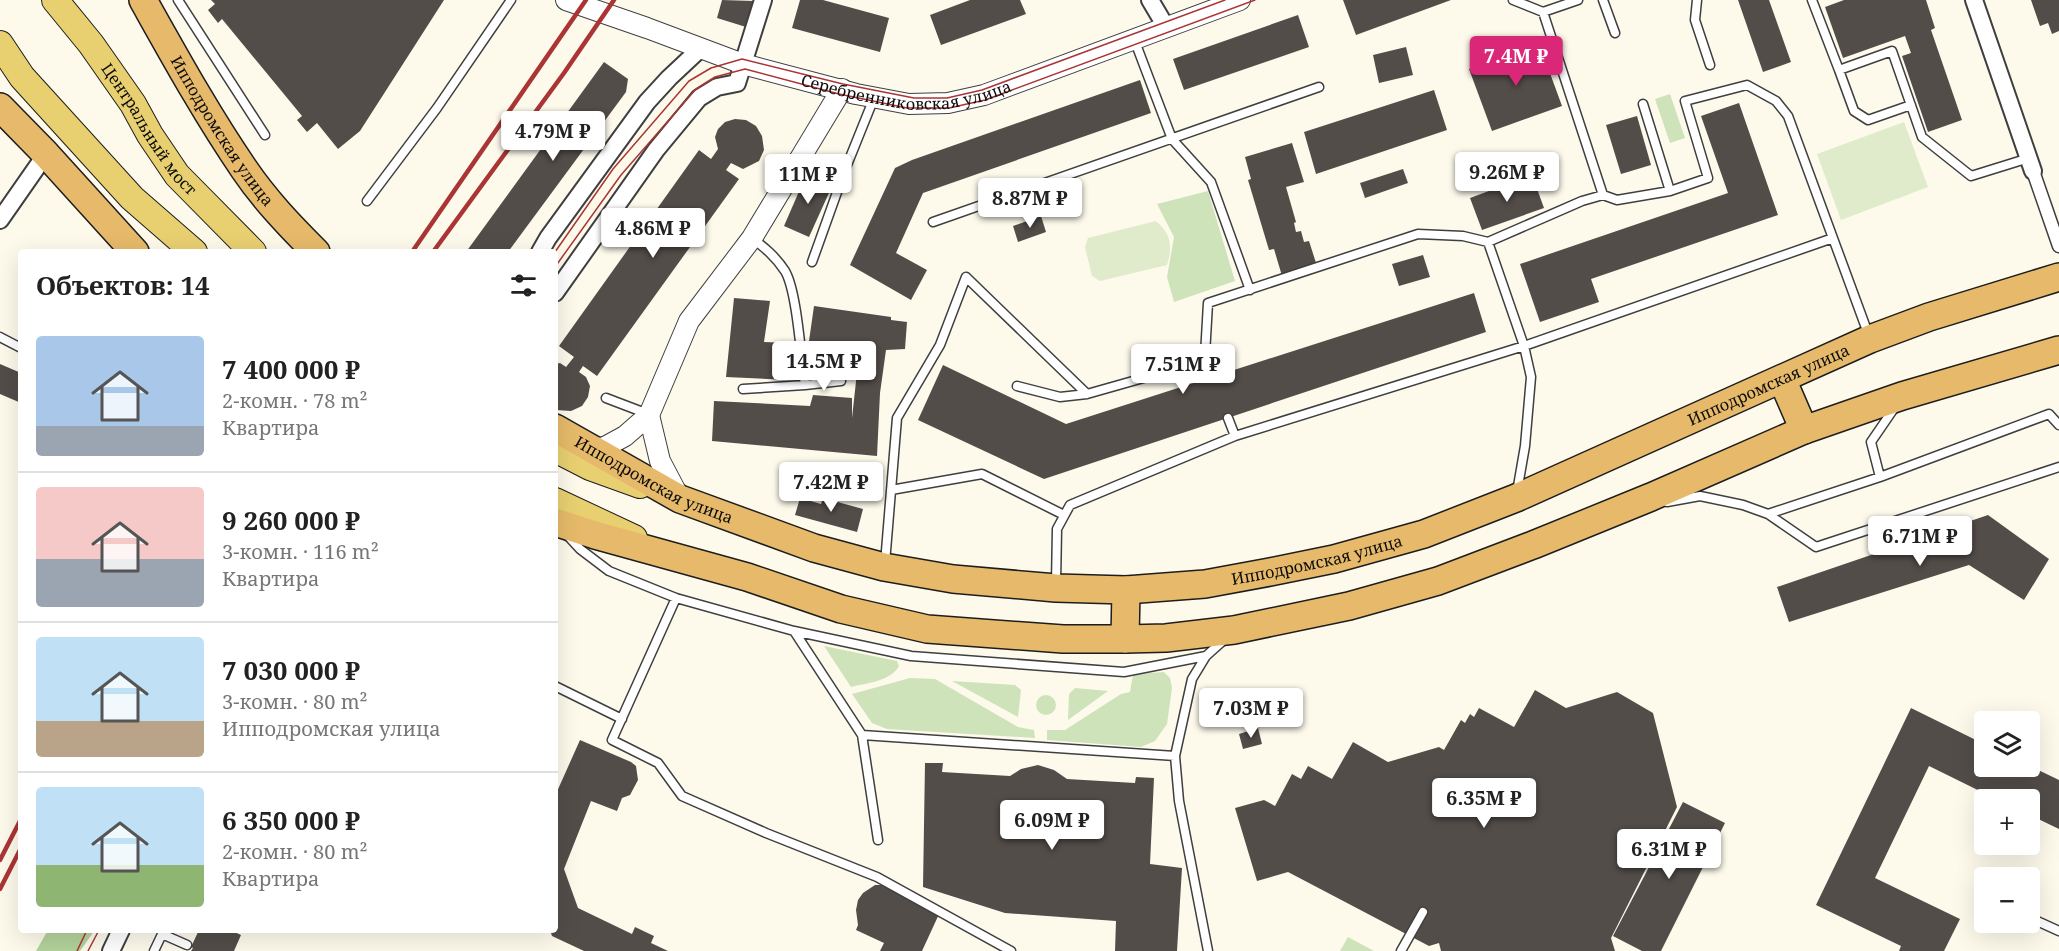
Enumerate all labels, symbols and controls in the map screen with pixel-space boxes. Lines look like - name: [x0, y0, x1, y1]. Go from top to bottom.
- pin: 7.4M ₽: [1467, 36, 1565, 87]
- text: 7.4M ₽: [1484, 42, 1548, 69]
- street label: Ипподромская улица: [166, 52, 279, 211]
- street label: Центральный мост: [96, 58, 202, 200]
- street label: Серебренниковская улица: [799, 69, 1014, 115]
- pin: 4.79M ₽: [498, 111, 608, 162]
- text: 4.79M ₽: [515, 117, 591, 144]
- pin: 9.26M ₽: [1452, 152, 1562, 203]
- pin: 11M ₽: [766, 154, 850, 205]
- text: 9.26M ₽: [1469, 158, 1545, 185]
- text: 11M ₽: [779, 160, 837, 187]
- pin: 8.87M ₽: [975, 178, 1085, 229]
- text: 8.87M ₽: [992, 184, 1068, 211]
- pin: 4.86M ₽: [598, 208, 708, 259]
- text: 4.86M ₽: [615, 214, 691, 241]
- text: Объектов: 14: [36, 267, 210, 303]
- icon: filters: [507, 269, 540, 302]
- street label: Ипподромская улица: [1684, 339, 1853, 431]
- pin: 14.5M ₽: [769, 341, 879, 392]
- pin: 7.51M ₽: [1128, 344, 1238, 395]
- text: 14.5M ₽: [786, 347, 862, 374]
- text: 7.51M ₽: [1145, 350, 1221, 377]
- text: 7 400 000 ₽: [222, 351, 360, 387]
- icon: home: [84, 360, 156, 432]
- text: 2-комн. · 78 m²: [222, 387, 368, 414]
- text: Квартира: [222, 414, 319, 441]
- street label: Ипподромская улица: [571, 431, 736, 528]
- pin: 7.42M ₽: [776, 462, 886, 513]
- text: 7.42M ₽: [793, 468, 869, 495]
- text: 9 260 000 ₽: [222, 502, 360, 538]
- icon: home: [84, 511, 156, 583]
- pin: 6.71M ₽: [1865, 516, 1975, 567]
- text: 6.71M ₽: [1882, 522, 1958, 549]
- street label: Ипподромская улица: [1229, 530, 1405, 590]
- text: 3-комн. · 116 m²: [222, 538, 379, 565]
- text: Квартира: [222, 565, 319, 592]
- text: 7 030 000 ₽: [222, 652, 360, 688]
- icon: home: [84, 661, 156, 733]
- text: 3-комн. · 80 m²: [222, 688, 368, 715]
- pin: 7.03M ₽: [1196, 688, 1306, 739]
- text: 7.03M ₽: [1213, 694, 1289, 721]
- map controls: [1974, 711, 2040, 933]
- button: layers: [1974, 711, 2040, 777]
- text: Ипподромская улица: [222, 715, 441, 742]
- pin: 6.35M ₽: [1429, 778, 1539, 829]
- text: 6.35M ₽: [1446, 784, 1522, 811]
- button: +: [1974, 789, 2040, 855]
- pin: 6.09M ₽: [997, 800, 1107, 851]
- text: 6 350 000 ₽: [222, 802, 360, 838]
- text: 6.09M ₽: [1014, 806, 1090, 833]
- icon: home: [84, 811, 156, 883]
- pin: 6.31M ₽: [1614, 829, 1724, 880]
- text: 6.31M ₽: [1631, 835, 1707, 862]
- text: 2-комн. · 80 m²: [222, 838, 368, 865]
- text: Квартира: [222, 865, 319, 892]
- button: −: [1974, 867, 2040, 933]

